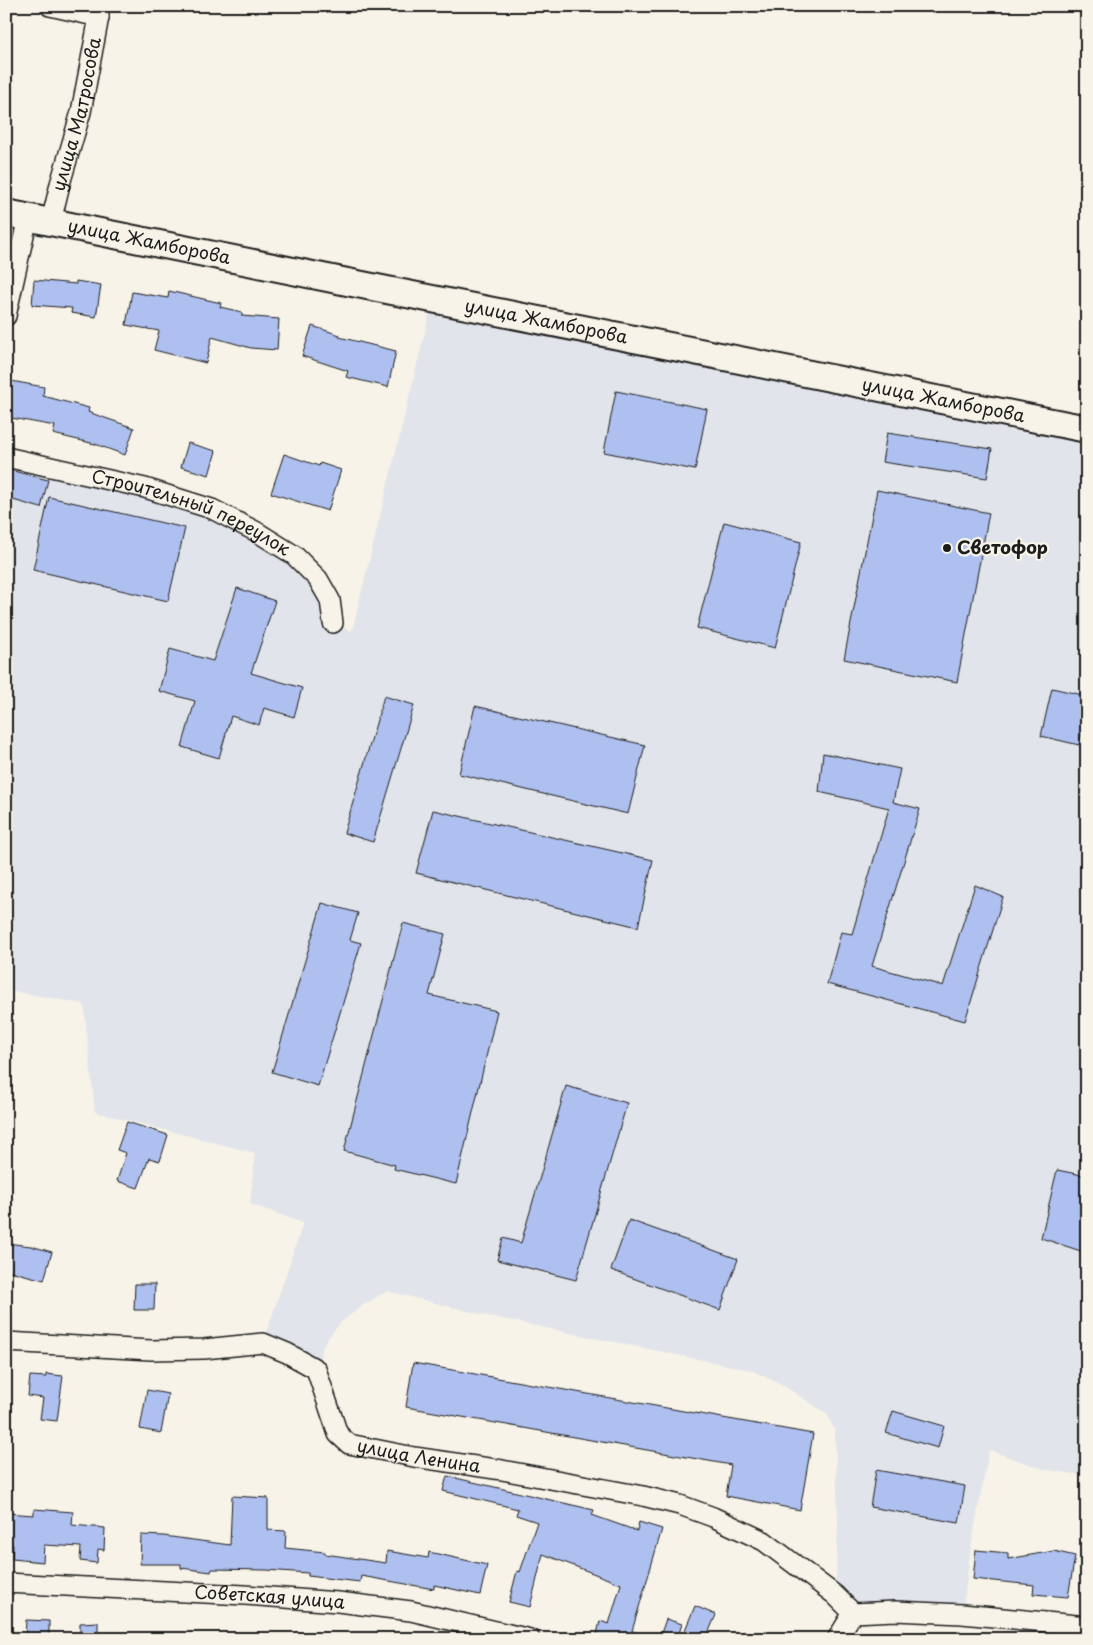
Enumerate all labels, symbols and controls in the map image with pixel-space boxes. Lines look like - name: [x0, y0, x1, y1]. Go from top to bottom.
- street label: улица Матросова: [44, 34, 107, 194]
- street label: улица Жамборова: [66, 211, 234, 270]
- street label: улица Жамборова: [463, 291, 631, 350]
- street label: улица Жамборова: [860, 370, 1028, 429]
- street label: Строительный переулок: [89, 462, 296, 562]
- place label: Светофор: [957, 533, 1048, 560]
- marker: Светофор: [941, 542, 953, 554]
- street label: улица Ленина: [355, 1431, 483, 1479]
- street label: Советская улица: [194, 1577, 347, 1615]

